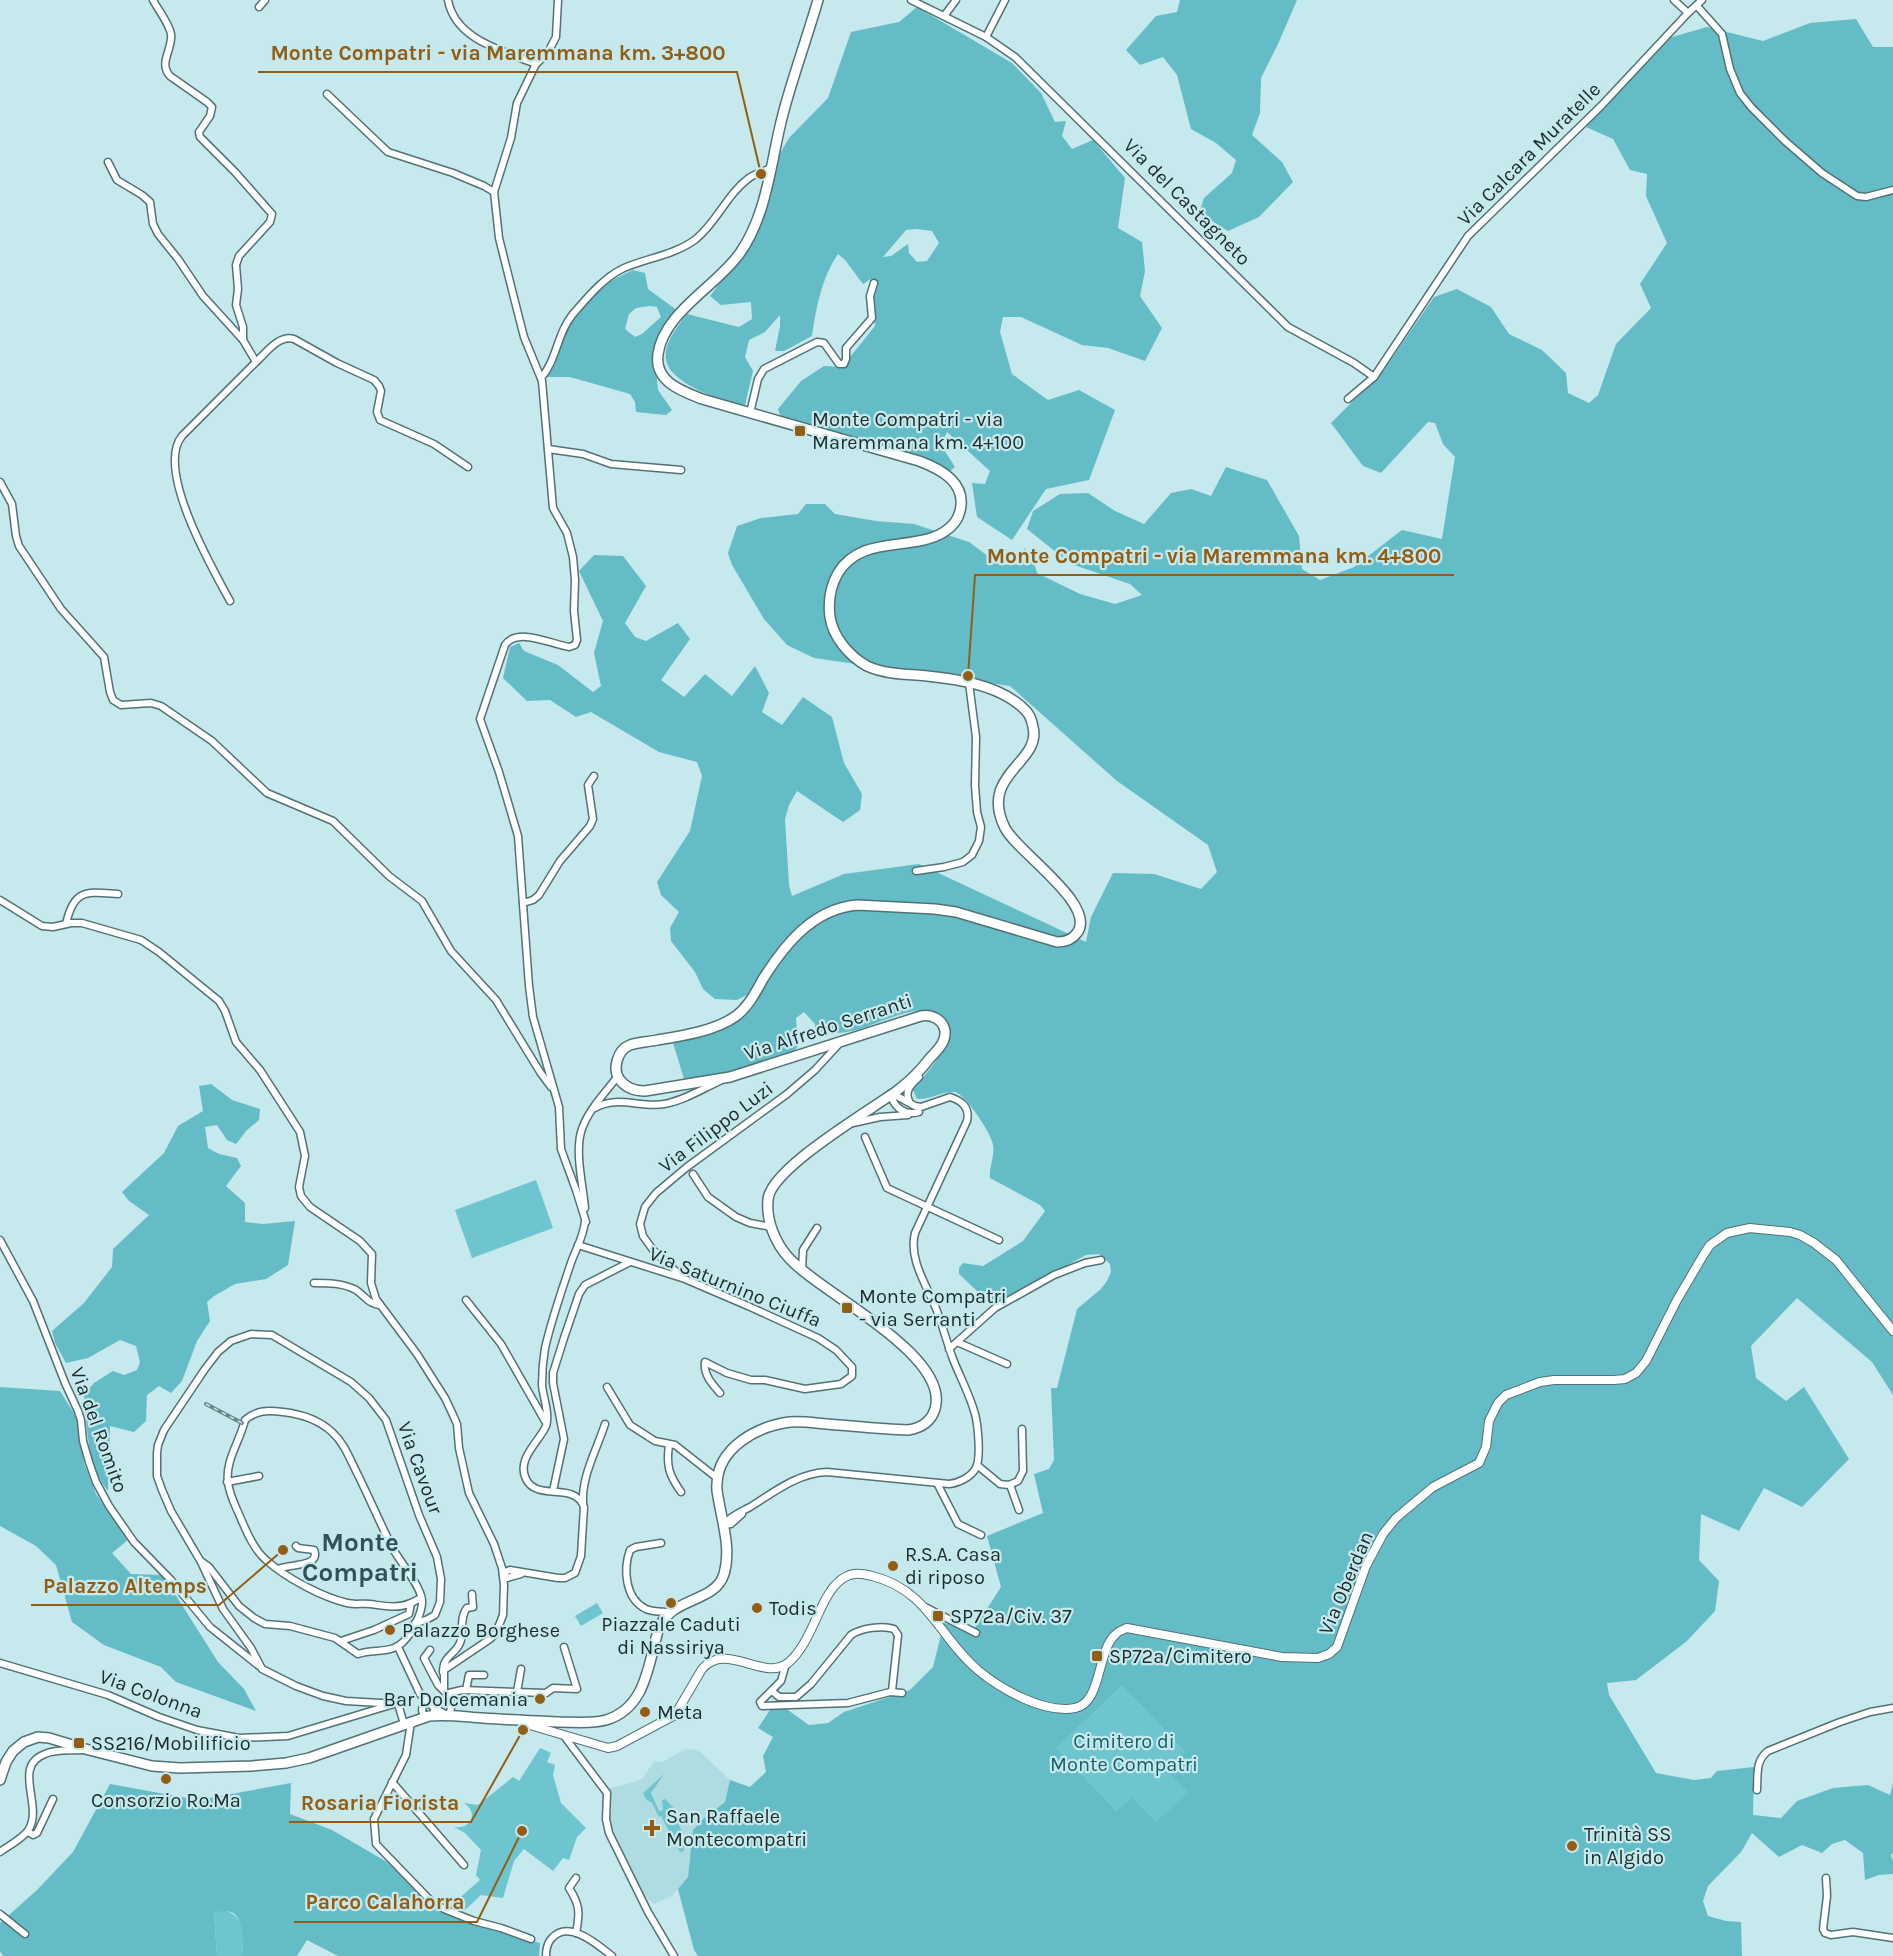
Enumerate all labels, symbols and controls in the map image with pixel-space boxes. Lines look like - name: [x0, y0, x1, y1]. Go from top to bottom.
- callout: Monte Compatri - via Maremmana km. 3+800: [258, 33, 737, 72]
- text: Monte Compatri - via Maremmana km. 3+800: [270, 41, 726, 65]
- street label: Via Calcara Muratelle: [1453, 78, 1605, 230]
- street label: Via del Castagneto: [1119, 134, 1255, 270]
- place label: Monte Compatri - via Maremmana km. 4+100: [812, 408, 1024, 454]
- marker: Monte Compatri - via Maremmana km. 4+100: [793, 424, 807, 438]
- callout: Monte Compatri - via Maremmana km. 4+800: [975, 536, 1454, 575]
- text: Monte Compatri - via Maremmana km. 4+800: [987, 544, 1441, 568]
- street label: Via Alfredo Serranti: [741, 989, 915, 1065]
- street label: Via Filippo Luzi: [654, 1077, 778, 1177]
- street label: Via Saturnino Ciuffa: [646, 1242, 824, 1332]
- place label: Monte Compatri - via Serranti: [859, 1285, 1007, 1331]
- marker: Monte Compatri - via Serranti: [840, 1301, 854, 1315]
- street label: Via del Romito: [66, 1364, 132, 1496]
- street label: Via Cavour: [393, 1419, 448, 1518]
- district label: Monte Compatri: [302, 1527, 418, 1588]
- street label: Via Oberdan: [1314, 1528, 1378, 1638]
- place label: R.S.A. Casa di riposo: [905, 1543, 1001, 1589]
- marker: R.S.A. Casa di riposo: [886, 1559, 900, 1573]
- callout: Palazzo Altemps: [31, 1566, 219, 1605]
- text: Palazzo Altemps: [43, 1574, 207, 1598]
- marker: Piazzale Caduti di Nassiriya: [664, 1596, 678, 1610]
- place label: Todis: [769, 1597, 817, 1620]
- marker: Todis: [750, 1601, 764, 1615]
- place label: SP72a/Civ. 37: [950, 1605, 1072, 1628]
- marker: SP72a/Civ. 37: [931, 1609, 945, 1623]
- place label: Piazzale Caduti di Nassiriya: [601, 1613, 741, 1659]
- place label: Palazzo Borghese: [402, 1619, 560, 1642]
- marker: Palazzo Borghese: [383, 1623, 397, 1637]
- place label: SP72a/Cimitero: [1109, 1645, 1252, 1668]
- marker: SP72a/Cimitero: [1090, 1649, 1104, 1663]
- street label: Via Colonna: [96, 1665, 206, 1723]
- place label: Bar Dolcemania: [384, 1688, 528, 1711]
- marker: Bar Dolcemania: [533, 1692, 547, 1706]
- place label: Meta: [657, 1701, 703, 1724]
- marker: Meta: [638, 1705, 652, 1719]
- park label: Cimitero di Monte Compatri: [1050, 1730, 1198, 1776]
- place label: SS216/Mobilificio: [91, 1732, 251, 1755]
- marker: SS216/Mobilificio: [72, 1736, 86, 1750]
- marker: Consorzio Ro.Ma: [159, 1772, 173, 1786]
- callout: Rosaria Fiorista: [289, 1783, 471, 1822]
- place label: Consorzio Ro.Ma: [91, 1789, 241, 1812]
- text: Rosaria Fiorista: [301, 1791, 459, 1815]
- place label: San Raffaele Montecompatri: [666, 1805, 807, 1851]
- marker: San Raffaele Montecompatri: [643, 1819, 661, 1837]
- place label: Trinità SS in Algido: [1584, 1823, 1671, 1869]
- marker: Trinità SS in Algido: [1565, 1839, 1579, 1853]
- callout: Parco Calahorra: [294, 1883, 477, 1922]
- text: Parco Calahorra: [305, 1890, 465, 1914]

